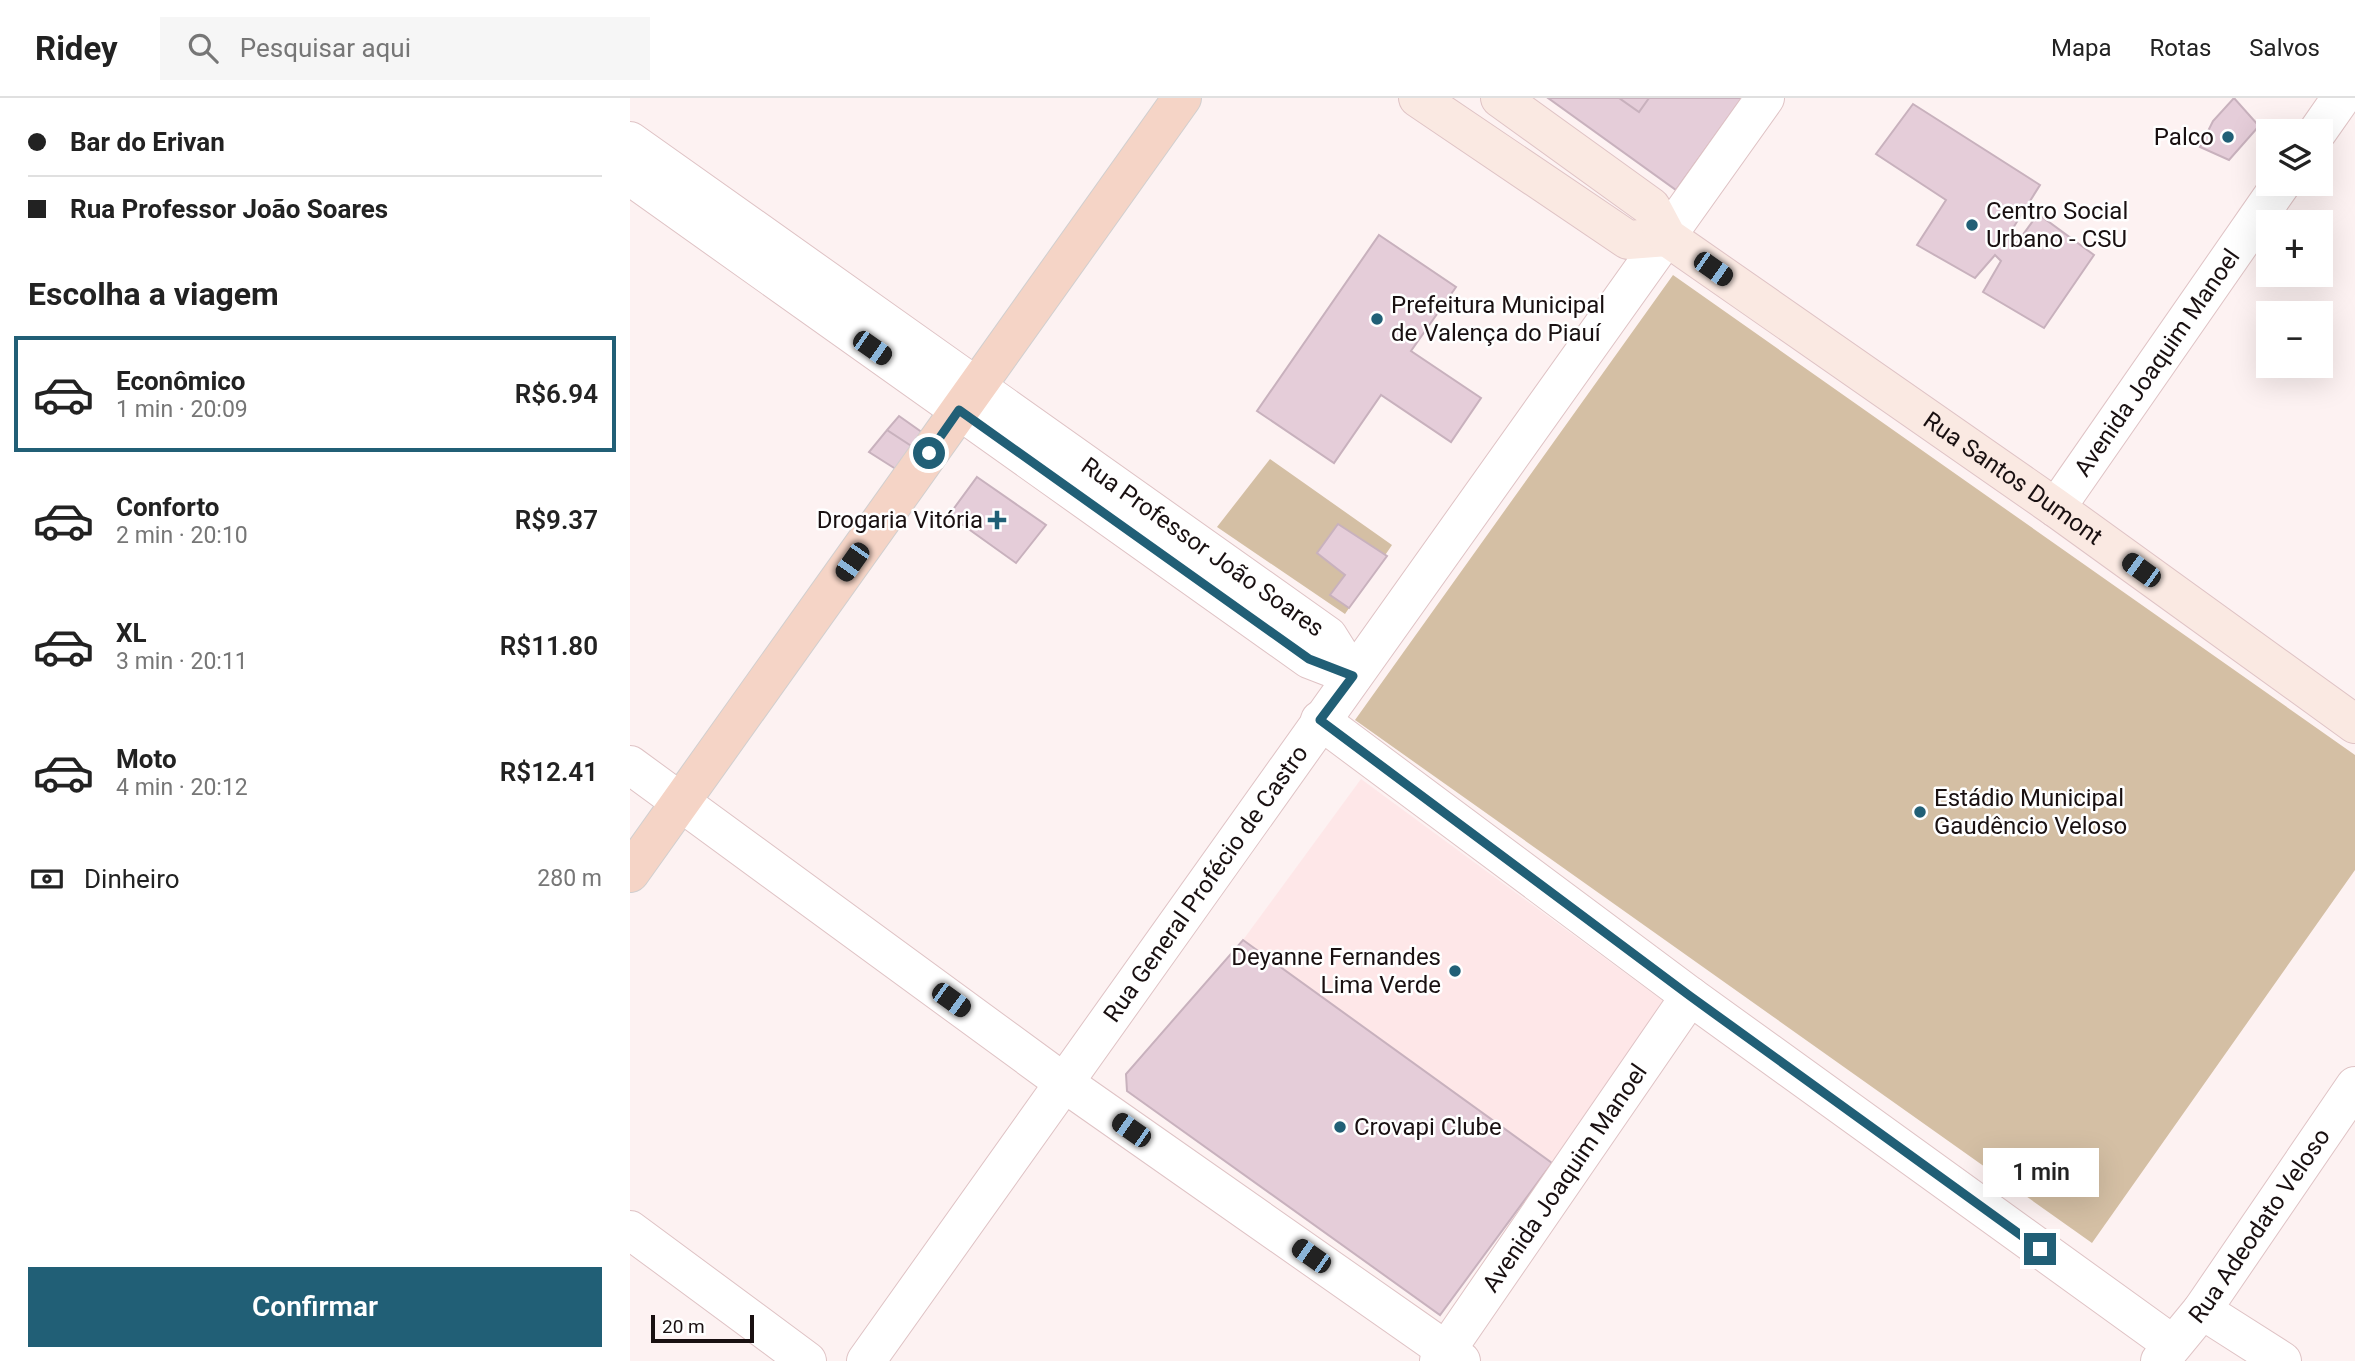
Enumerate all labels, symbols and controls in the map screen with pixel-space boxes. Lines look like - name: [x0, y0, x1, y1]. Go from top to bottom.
- search box: [160, 17, 650, 80]
- text: Ridey: [35, 29, 118, 68]
- icon: search: [184, 29, 222, 67]
- text: Pesquisar aqui: [240, 33, 411, 63]
- text: Mapa: [2051, 34, 2112, 62]
- text: Rotas: [2150, 34, 2211, 62]
- text: Salvos: [2249, 34, 2320, 62]
- map controls: [2256, 119, 2333, 378]
- button: layers: [2256, 119, 2333, 196]
- place label: Palco: [2154, 123, 2214, 151]
- text: Bar do Erivan: [70, 127, 225, 157]
- marker: Palco: [2220, 129, 2236, 145]
- text: Rua Professor João Soares: [70, 194, 388, 224]
- place label: Centro Social Urbano - CSU: [1986, 197, 2128, 253]
- button: +: [2256, 210, 2333, 287]
- marker: Centro Social Urbano - CSU: [1964, 217, 1980, 233]
- street label: Avenida Joaquim Manoel: [2068, 244, 2246, 482]
- car: [1690, 248, 1737, 290]
- text: Escolha a viagem: [28, 275, 279, 313]
- place label: Prefeitura Municipal de Valença do Piauí: [1391, 291, 1605, 347]
- button: −: [2256, 301, 2333, 378]
- marker: Prefeitura Municipal de Valença do Piauí: [1369, 311, 1385, 327]
- car: [849, 327, 896, 369]
- icon: car: [32, 363, 95, 426]
- text: Econômico: [116, 366, 245, 396]
- text: R$6.94: [515, 379, 598, 409]
- text: 1 min · 20:09: [116, 396, 248, 423]
- street label: Rua Santos Dumont: [1918, 406, 2108, 551]
- route start: [913, 437, 945, 469]
- street label: Rua Professor João Soares: [1076, 452, 1329, 643]
- icon: car: [32, 489, 95, 552]
- text: Conforto: [116, 492, 220, 522]
- text: R$9.37: [515, 505, 598, 535]
- place label: Drogaria Vitória: [817, 506, 983, 534]
- marker: Drogaria Vitória: [989, 512, 1005, 528]
- text: 2 min · 20:10: [116, 522, 248, 549]
- car: [832, 539, 873, 585]
- car: [2118, 549, 2165, 591]
- icon: car: [32, 615, 95, 678]
- text: XL: [116, 618, 147, 648]
- text: R$11.80: [500, 631, 598, 661]
- text: 3 min · 20:11: [116, 648, 248, 675]
- street label: Rua General Profécio de Castro: [1098, 740, 1314, 1027]
- icon: car: [32, 741, 95, 804]
- text: Moto: [116, 744, 177, 774]
- text: R$12.41: [500, 757, 598, 787]
- text: 4 min · 20:12: [116, 774, 248, 801]
- place label: Estádio Municipal Gaudêncio Veloso: [1934, 784, 2127, 840]
- marker: Estádio Municipal Gaudêncio Veloso: [1912, 804, 1928, 820]
- icon: cash: [28, 860, 66, 898]
- text: Dinheiro: [84, 864, 180, 894]
- text: 280 m: [537, 865, 602, 892]
- place label: Deyanne Fernandes Lima Verde: [1231, 943, 1441, 999]
- marker: Deyanne Fernandes Lima Verde: [1447, 963, 1463, 979]
- car: [928, 979, 975, 1021]
- street label: Avenida Joaquim Manoel: [1477, 1059, 1653, 1297]
- car: [1108, 1109, 1155, 1151]
- place label: Crovapi Clube: [1354, 1113, 1502, 1141]
- marker: Crovapi Clube: [1332, 1119, 1348, 1135]
- street label: Rua Adeodato Veloso: [2183, 1123, 2336, 1329]
- callout: 1 min: [1982, 1148, 2098, 1196]
- text: 1 min: [2012, 1159, 2070, 1186]
- route end: [2024, 1233, 2056, 1265]
- car: [1288, 1235, 1335, 1277]
- button: Confirmar: [28, 1267, 602, 1347]
- scale bar: [651, 1312, 754, 1344]
- text: 20 m: [662, 1315, 705, 1338]

